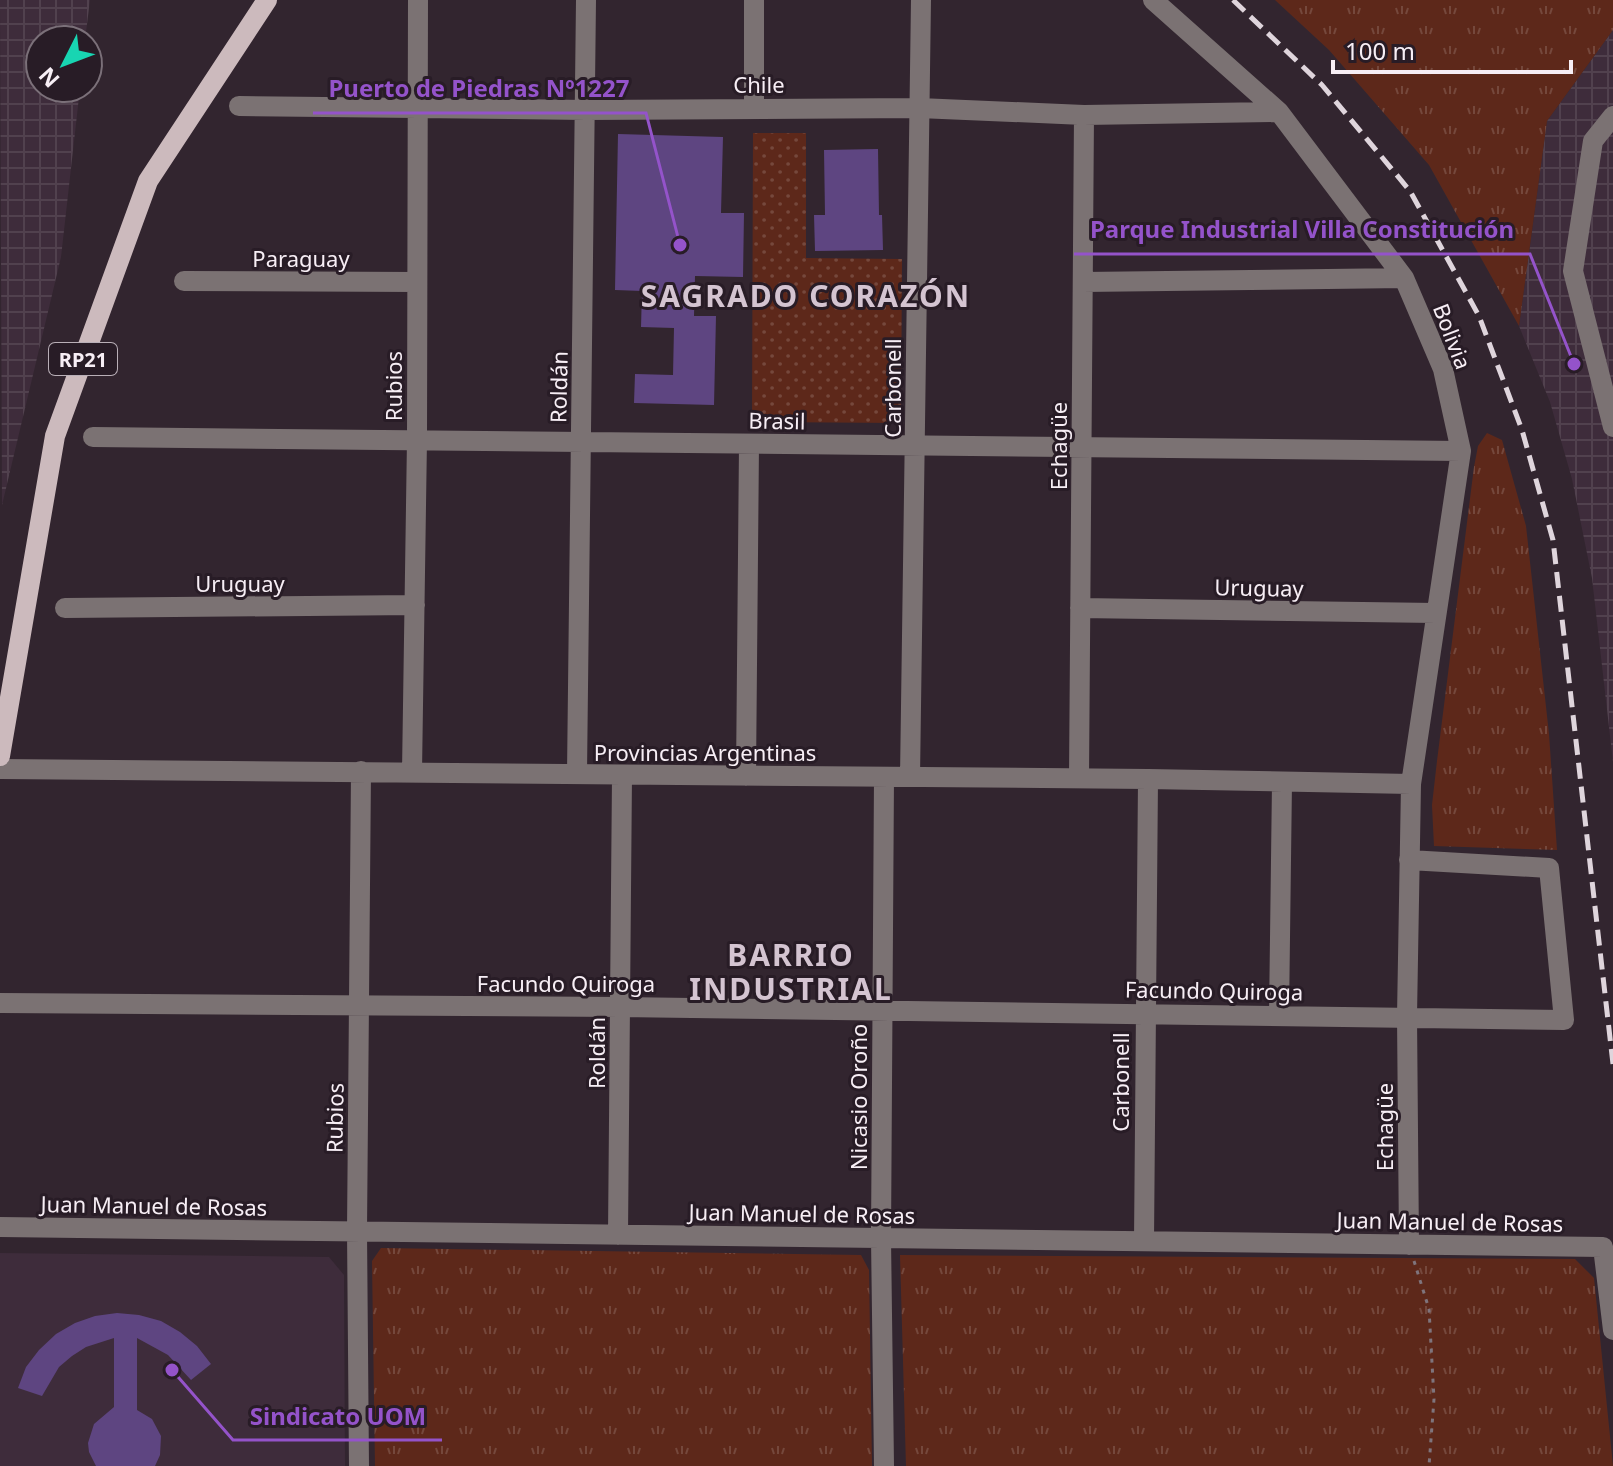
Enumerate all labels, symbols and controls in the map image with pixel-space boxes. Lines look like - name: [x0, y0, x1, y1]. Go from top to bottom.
- north arrow: [24, 24, 104, 104]
- scale bar: [1333, 24, 1571, 74]
- text: 100 m: [1345, 34, 1415, 67]
- text: N: [31, 61, 66, 95]
- callout: Puerto de Piedras Nº1227: [313, 65, 646, 113]
- street label: Chile: [733, 69, 785, 99]
- text: Puerto de Piedras Nº1227: [328, 71, 630, 104]
- callout: Parque Industrial Villa Constitución: [1074, 206, 1530, 254]
- text: Parque Industrial Villa Constitución: [1090, 212, 1514, 245]
- street label: Paraguay: [252, 243, 350, 273]
- district label: SAGRADO CORAZÓN: [641, 275, 971, 316]
- street label: Bolivia: [1427, 299, 1479, 373]
- street label: Carbonell: [877, 338, 907, 438]
- road number: RP21: [49, 343, 117, 375]
- street label: Rubios: [378, 351, 408, 421]
- street label: Roldán: [542, 351, 574, 423]
- street label: Echagüe: [1043, 402, 1073, 490]
- street label: Brasil: [748, 405, 806, 435]
- street label: Uruguay: [195, 568, 286, 598]
- street label: Uruguay: [1214, 571, 1305, 603]
- street label: Provincias Argentinas: [594, 737, 816, 767]
- district label: BARRIO INDUSTRIAL: [689, 934, 893, 1009]
- street label: Facundo Quiroga: [477, 968, 655, 998]
- street label: Facundo Quiroga: [1125, 973, 1303, 1007]
- street label: Roldán: [581, 1017, 611, 1089]
- street label: Nicasio Oroño: [843, 1024, 873, 1170]
- street label: Carbonell: [1105, 1032, 1135, 1132]
- street label: Rubios: [318, 1083, 350, 1153]
- street label: Echagüe: [1369, 1083, 1399, 1171]
- street label: Juan Manuel de Rosas: [38, 1188, 268, 1222]
- street label: Juan Manuel de Rosas: [686, 1196, 916, 1230]
- street label: Juan Manuel de Rosas: [1334, 1204, 1564, 1238]
- callout: Sindicato UOM: [233, 1392, 442, 1440]
- text: Sindicato UOM: [250, 1399, 426, 1432]

